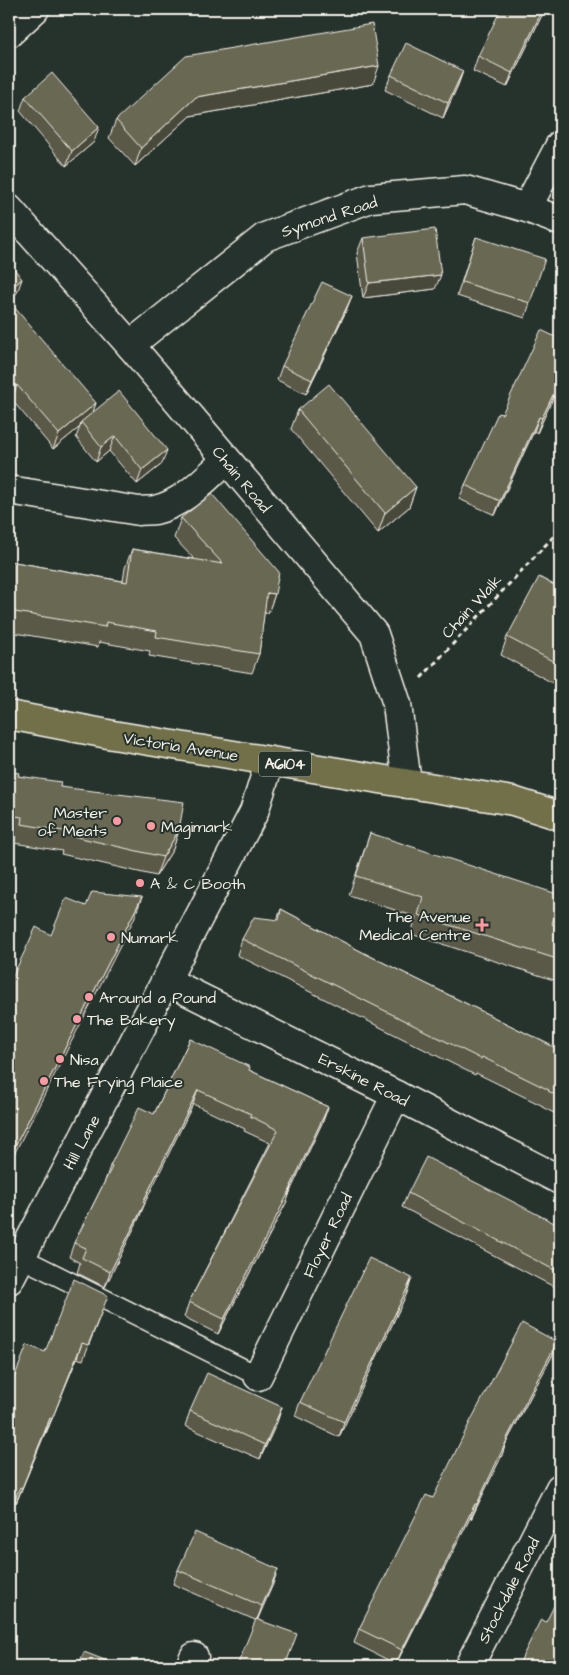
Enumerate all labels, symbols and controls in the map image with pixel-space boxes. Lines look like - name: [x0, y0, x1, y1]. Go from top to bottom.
- street label: Symond Road: [278, 191, 381, 244]
- street label: Chain Road: [207, 442, 276, 518]
- street label: Chain Walk: [436, 570, 507, 643]
- street label: Victoria Avenue: [122, 727, 240, 767]
- road number: A6104: [259, 752, 311, 776]
- place label: Master of Meats: [38, 802, 107, 842]
- marker: Master of Meats: [111, 815, 123, 827]
- place label: Magimark: [161, 816, 232, 839]
- marker: Magimark: [145, 820, 157, 832]
- place label: A & C Booth: [150, 873, 245, 895]
- marker: A & C Booth: [134, 877, 146, 889]
- place label: The Avenue Medical Centre: [359, 906, 471, 946]
- marker: The Avenue Medical Centre: [475, 918, 489, 932]
- place label: Numark: [121, 927, 179, 949]
- marker: Numark: [105, 931, 117, 943]
- place label: Around a Pound: [99, 987, 216, 1009]
- marker: Around a Pound: [83, 991, 95, 1003]
- place label: The Bakery: [87, 1009, 176, 1032]
- marker: The Bakery: [71, 1013, 83, 1025]
- street label: Erskine Road: [315, 1048, 412, 1112]
- place label: Nisa: [70, 1049, 99, 1071]
- marker: Nisa: [54, 1053, 66, 1065]
- place label: The Frying Plaice: [54, 1071, 183, 1094]
- marker: The Frying Plaice: [38, 1075, 50, 1087]
- street label: Hill Lane: [58, 1111, 106, 1174]
- street label: Floyer Road: [298, 1189, 359, 1282]
- street label: Stockdale Road: [473, 1534, 545, 1647]

